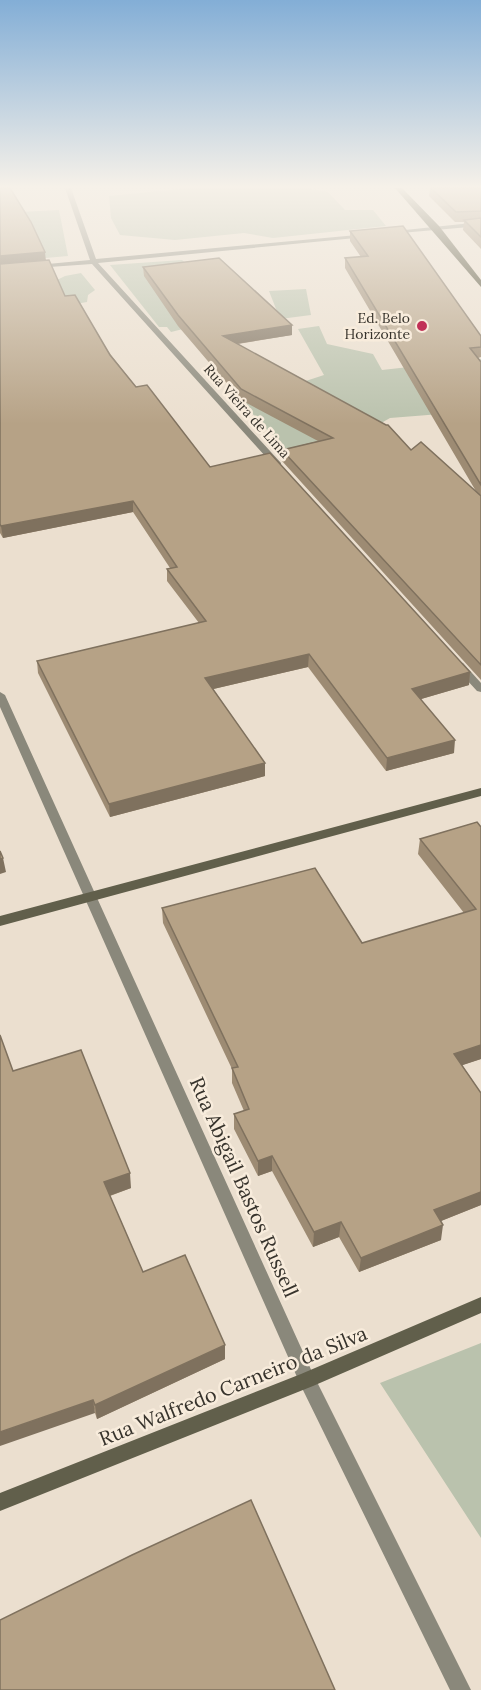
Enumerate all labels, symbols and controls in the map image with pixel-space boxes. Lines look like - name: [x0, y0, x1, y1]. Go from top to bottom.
- place label: Ed. Belo Horizonte: [345, 309, 410, 343]
- marker: Ed. Belo Horizonte: [415, 319, 429, 333]
- street label: Rua Vieira de Lima: [200, 360, 294, 462]
- street label: Rua Abigail Bastos Russell: [185, 1073, 304, 1301]
- street label: Rua Walfredo Carneiro da Silva: [95, 1320, 371, 1451]

